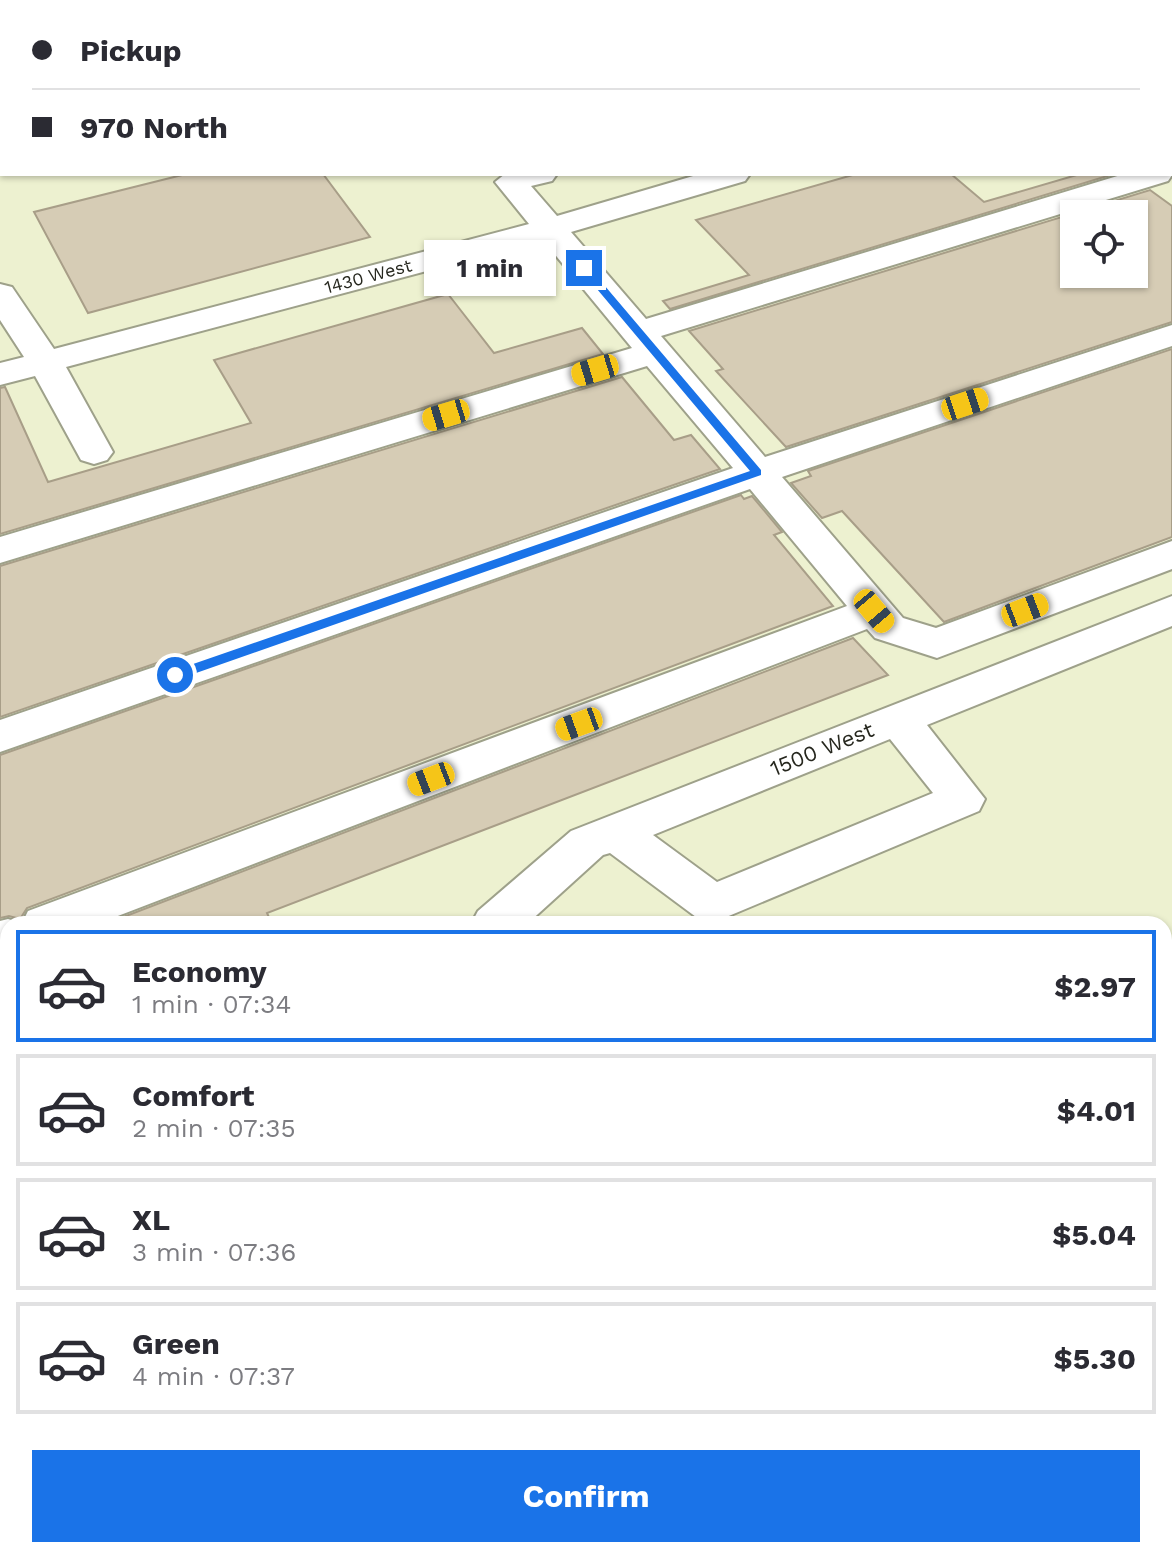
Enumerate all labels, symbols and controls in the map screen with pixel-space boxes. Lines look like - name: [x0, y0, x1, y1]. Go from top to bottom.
- text: Pickup: [80, 33, 182, 68]
- text: 970 North: [80, 110, 228, 145]
- map controls: [1060, 200, 1148, 288]
- button: locate: [1060, 200, 1148, 288]
- callout: 1 min: [424, 240, 556, 296]
- route end: [566, 250, 602, 286]
- text: 1 min: [457, 253, 523, 283]
- street label: 1430 West: [322, 254, 414, 298]
- car: [569, 352, 621, 388]
- car: [938, 385, 992, 423]
- car: [420, 397, 472, 433]
- car: [849, 585, 899, 637]
- car: [998, 590, 1052, 630]
- route start: [157, 657, 193, 693]
- car: [552, 705, 606, 743]
- street label: 1500 West: [766, 717, 878, 781]
- car: [404, 759, 458, 799]
- icon: car: [36, 950, 108, 1022]
- text: Economy: [132, 954, 267, 989]
- text: $2.97: [1054, 969, 1136, 1004]
- text: 1 min · 07:34: [132, 989, 291, 1019]
- icon: car: [36, 1074, 108, 1146]
- text: Comfort: [132, 1078, 254, 1113]
- text: $4.01: [1057, 1093, 1136, 1128]
- text: 2 min · 07:35: [132, 1113, 296, 1143]
- icon: car: [36, 1198, 108, 1270]
- text: XL: [132, 1202, 170, 1237]
- text: $5.04: [1052, 1217, 1136, 1252]
- text: 3 min · 07:36: [132, 1237, 296, 1267]
- icon: car: [36, 1322, 108, 1394]
- text: Green: [132, 1326, 220, 1361]
- text: $5.30: [1053, 1341, 1136, 1376]
- text: 4 min · 07:37: [132, 1361, 295, 1391]
- button: Confirm: [32, 1450, 1140, 1542]

